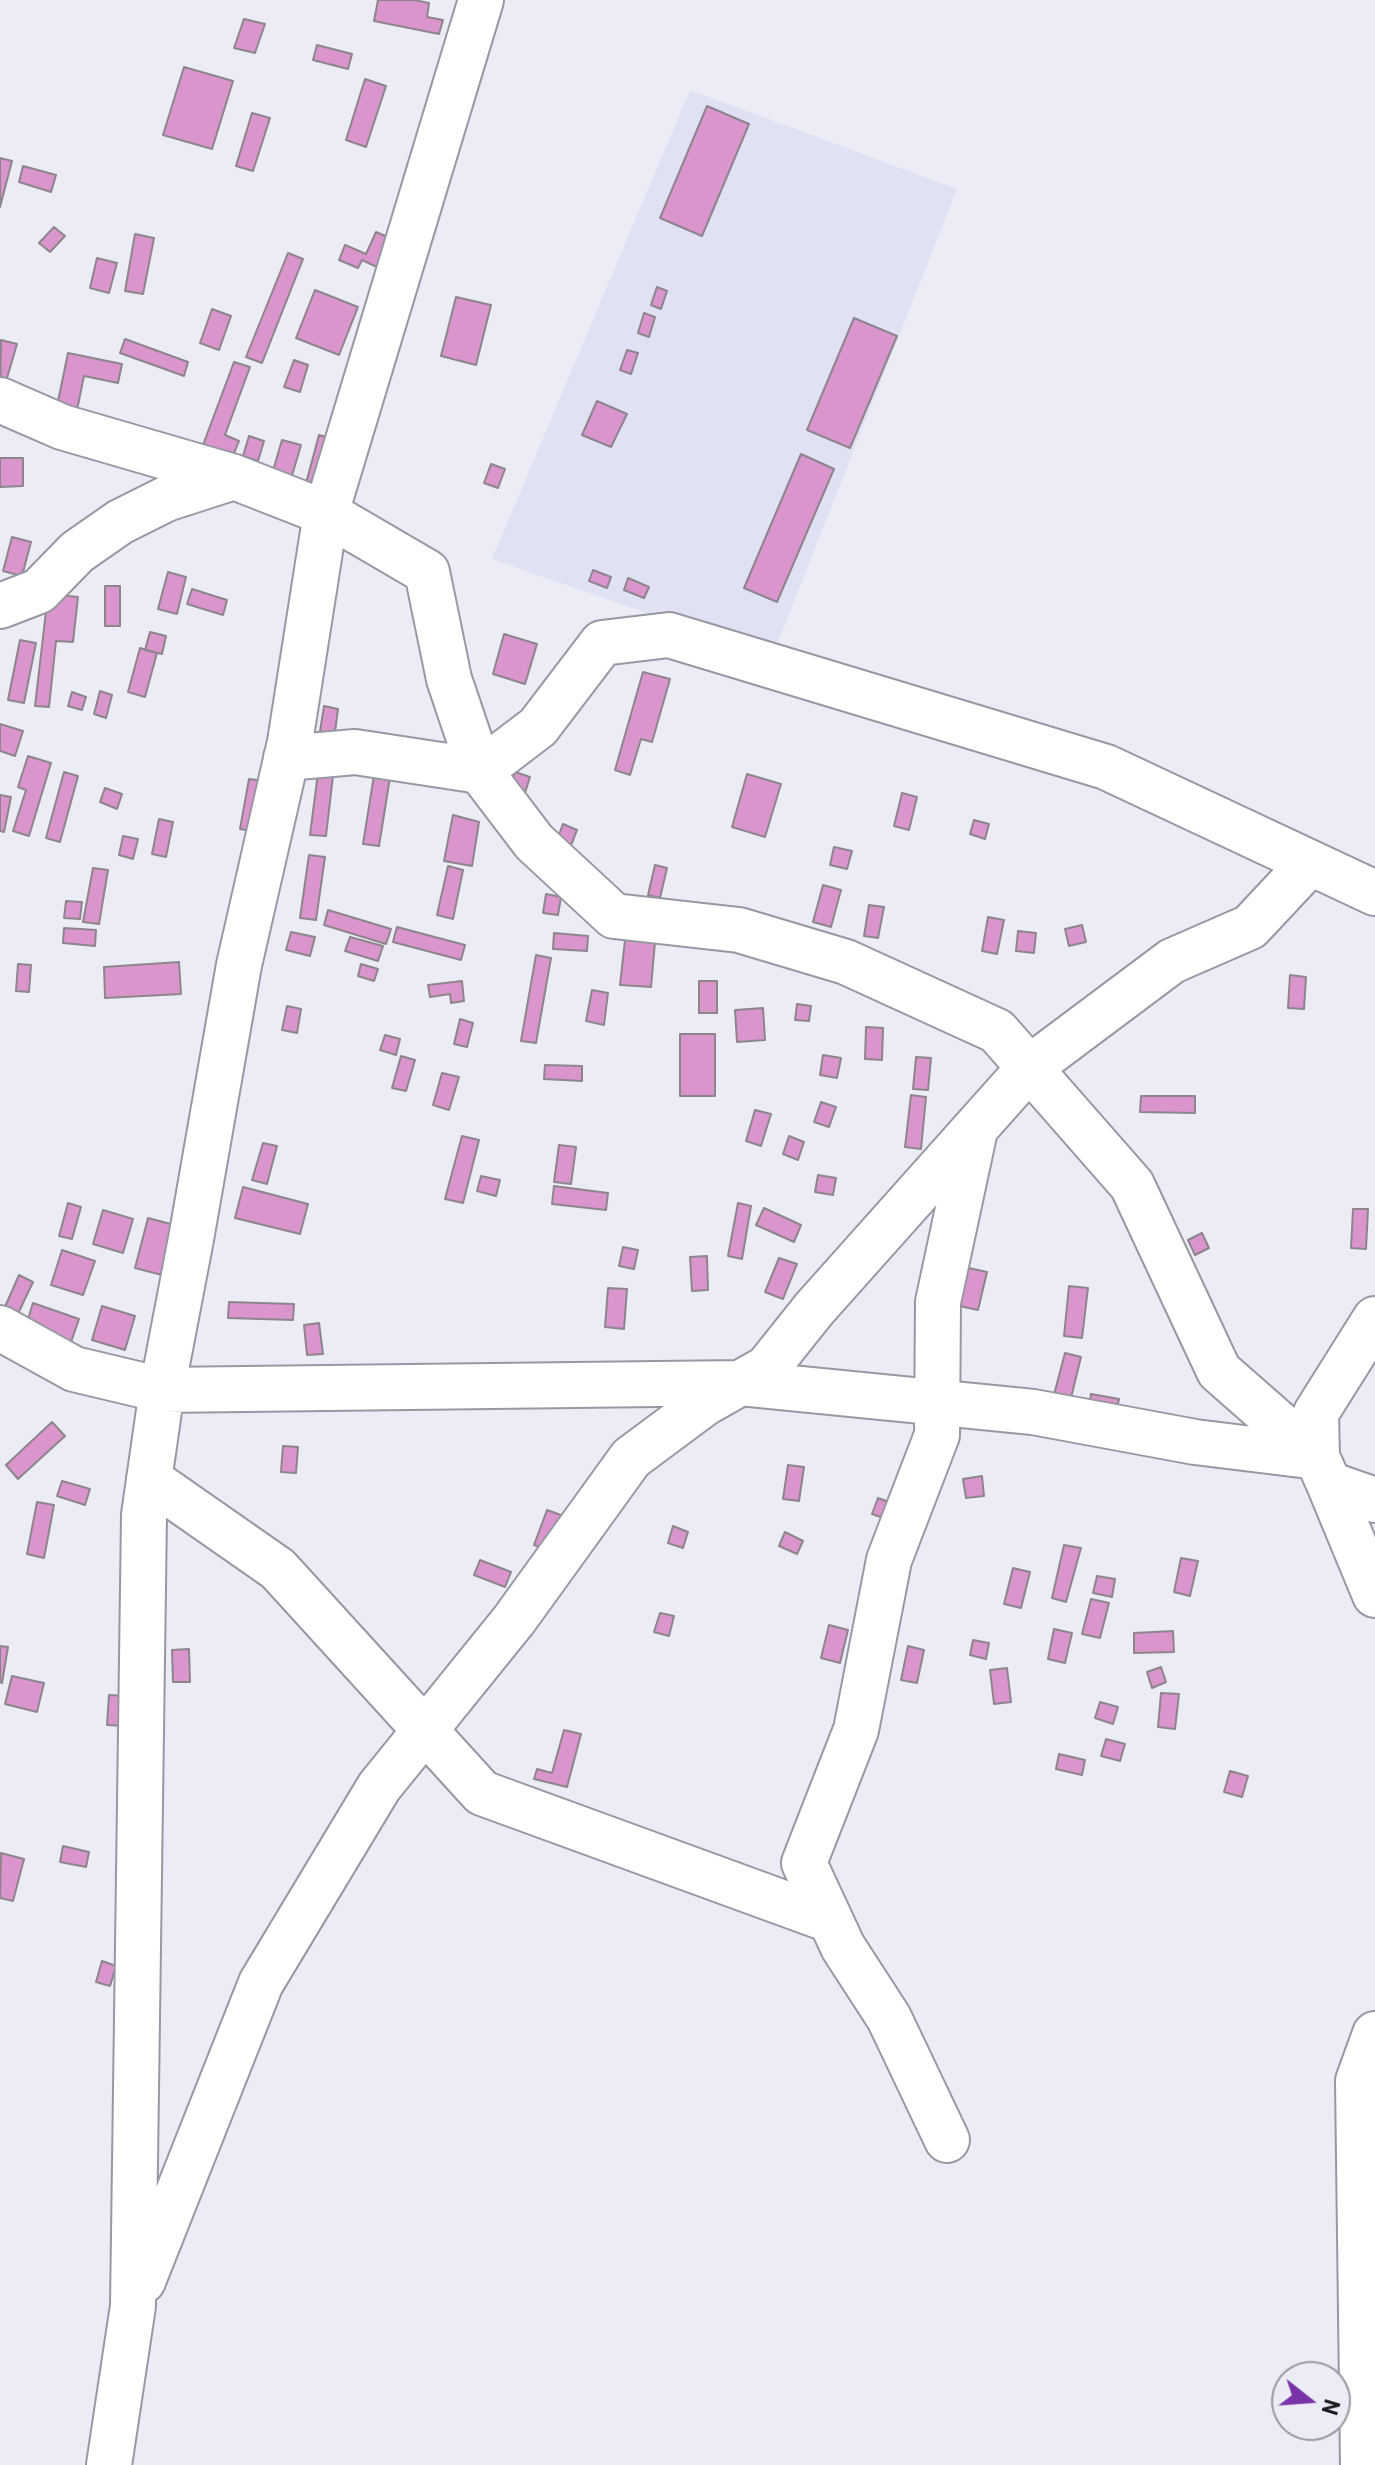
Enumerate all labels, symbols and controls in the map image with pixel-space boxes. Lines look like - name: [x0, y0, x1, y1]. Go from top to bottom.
- north arrow: [1271, 2361, 1351, 2441]
- text: N: [1317, 2397, 1347, 2418]

